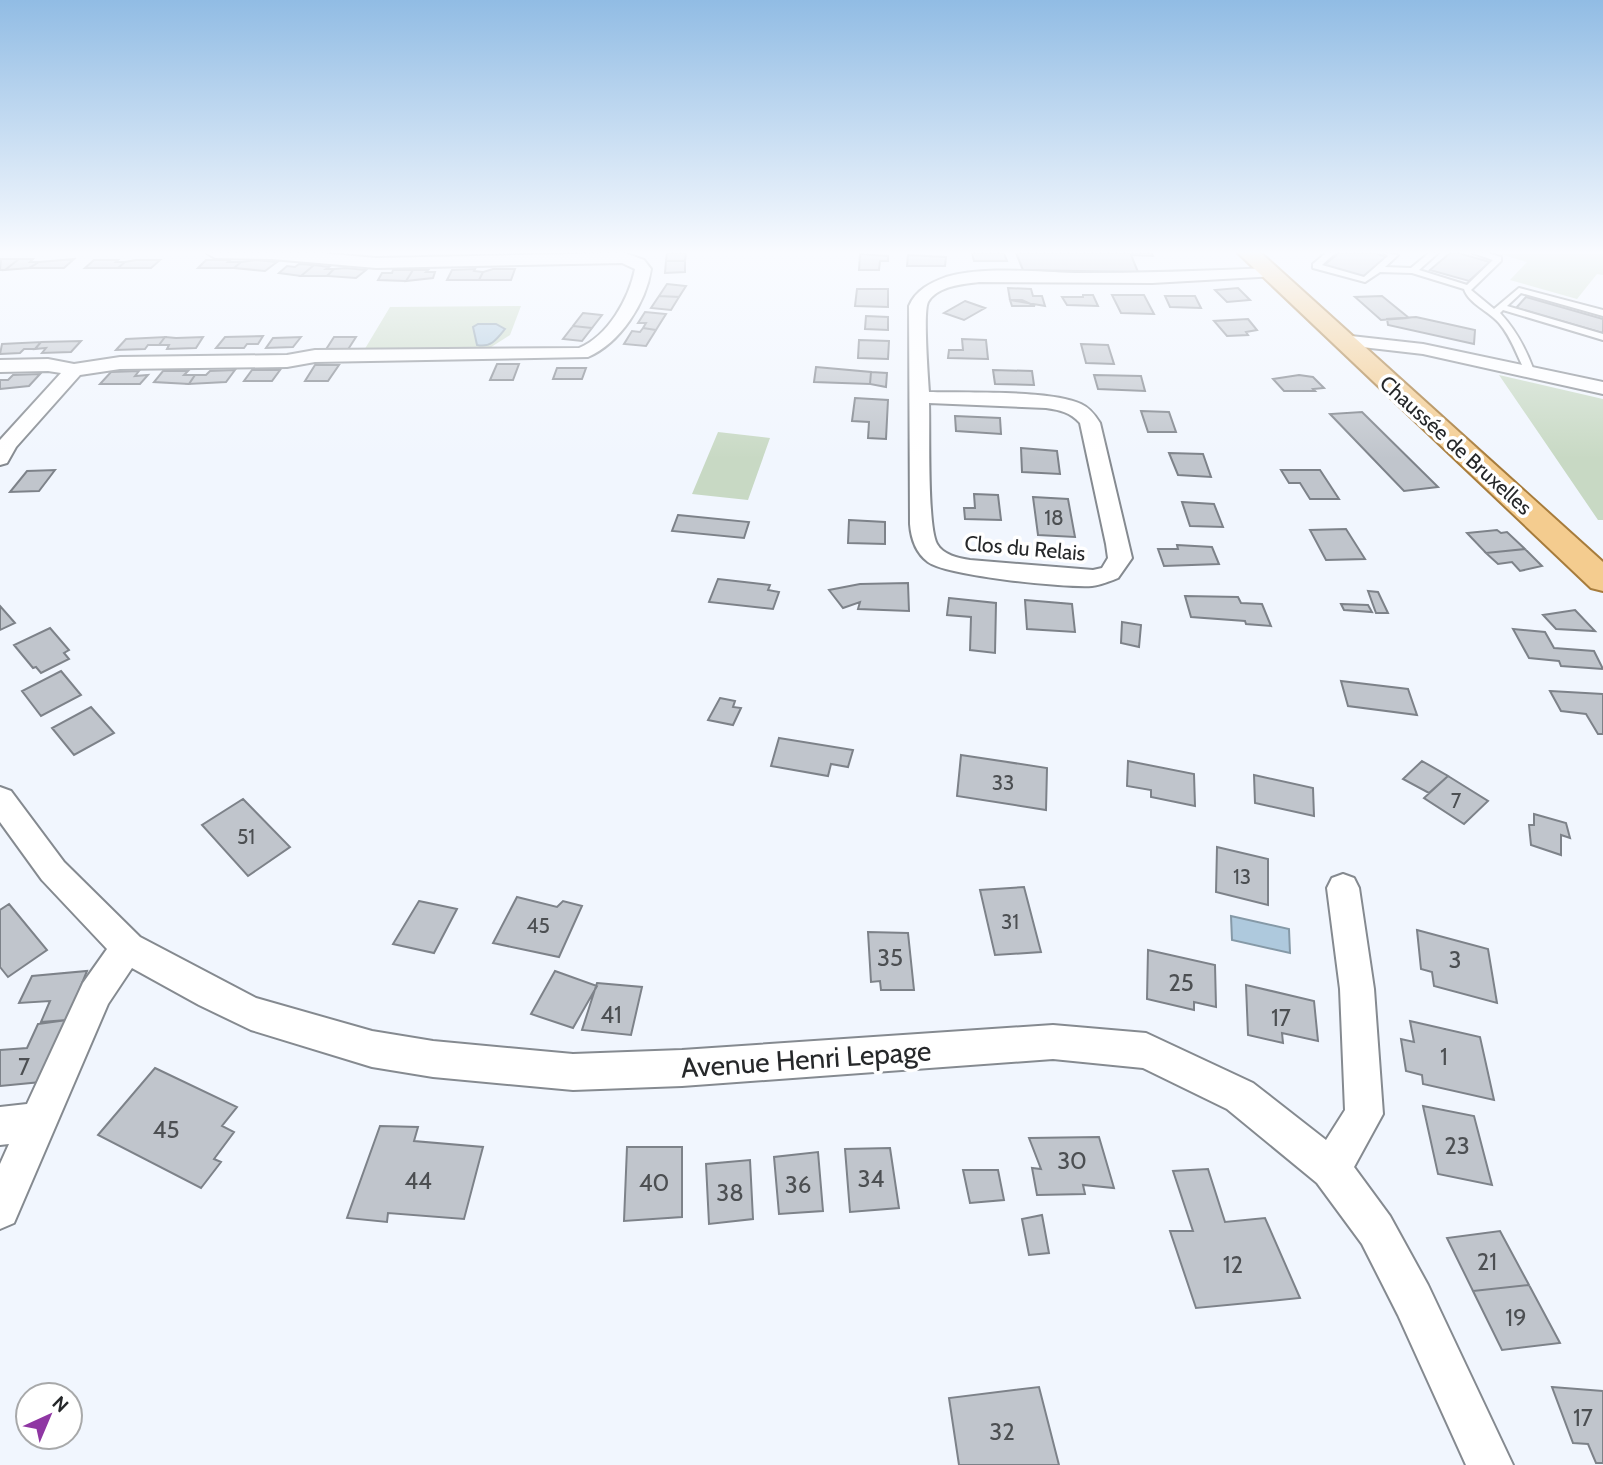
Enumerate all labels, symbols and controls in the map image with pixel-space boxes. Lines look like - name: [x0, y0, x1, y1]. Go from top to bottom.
- street label: Chaussée de Bruxelles: [1375, 370, 1537, 520]
- house number: 18: [1044, 505, 1064, 530]
- street label: Clos du Relais: [963, 530, 1087, 566]
- house number: 33: [992, 770, 1014, 795]
- house number: 7: [1451, 788, 1462, 813]
- house number: 51: [237, 824, 255, 849]
- house number: 13: [1233, 864, 1251, 889]
- house number: 31: [1001, 909, 1019, 934]
- house number: 45: [526, 913, 550, 938]
- house number: 35: [877, 943, 903, 972]
- house number: 3: [1449, 945, 1461, 974]
- house number: 25: [1168, 968, 1194, 997]
- house number: 41: [600, 1000, 622, 1029]
- house number: 17: [1271, 1003, 1291, 1032]
- street label: Avenue Henri Lepage: [680, 1033, 932, 1085]
- house number: 1: [1440, 1042, 1448, 1071]
- house number: 7: [18, 1052, 30, 1081]
- house number: 45: [153, 1115, 179, 1144]
- house number: 23: [1444, 1131, 1470, 1160]
- house number: 30: [1057, 1146, 1087, 1175]
- house number: 34: [858, 1164, 885, 1193]
- house number: 44: [404, 1166, 432, 1195]
- house number: 40: [639, 1168, 669, 1197]
- house number: 36: [785, 1170, 811, 1199]
- house number: 38: [716, 1178, 744, 1207]
- house number: 21: [1477, 1247, 1497, 1276]
- house number: 12: [1223, 1250, 1243, 1279]
- house number: 19: [1505, 1303, 1527, 1332]
- north arrow: [14, 1381, 84, 1451]
- text: N: [48, 1391, 73, 1417]
- house number: 17: [1573, 1403, 1593, 1432]
- house number: 32: [989, 1417, 1015, 1446]

